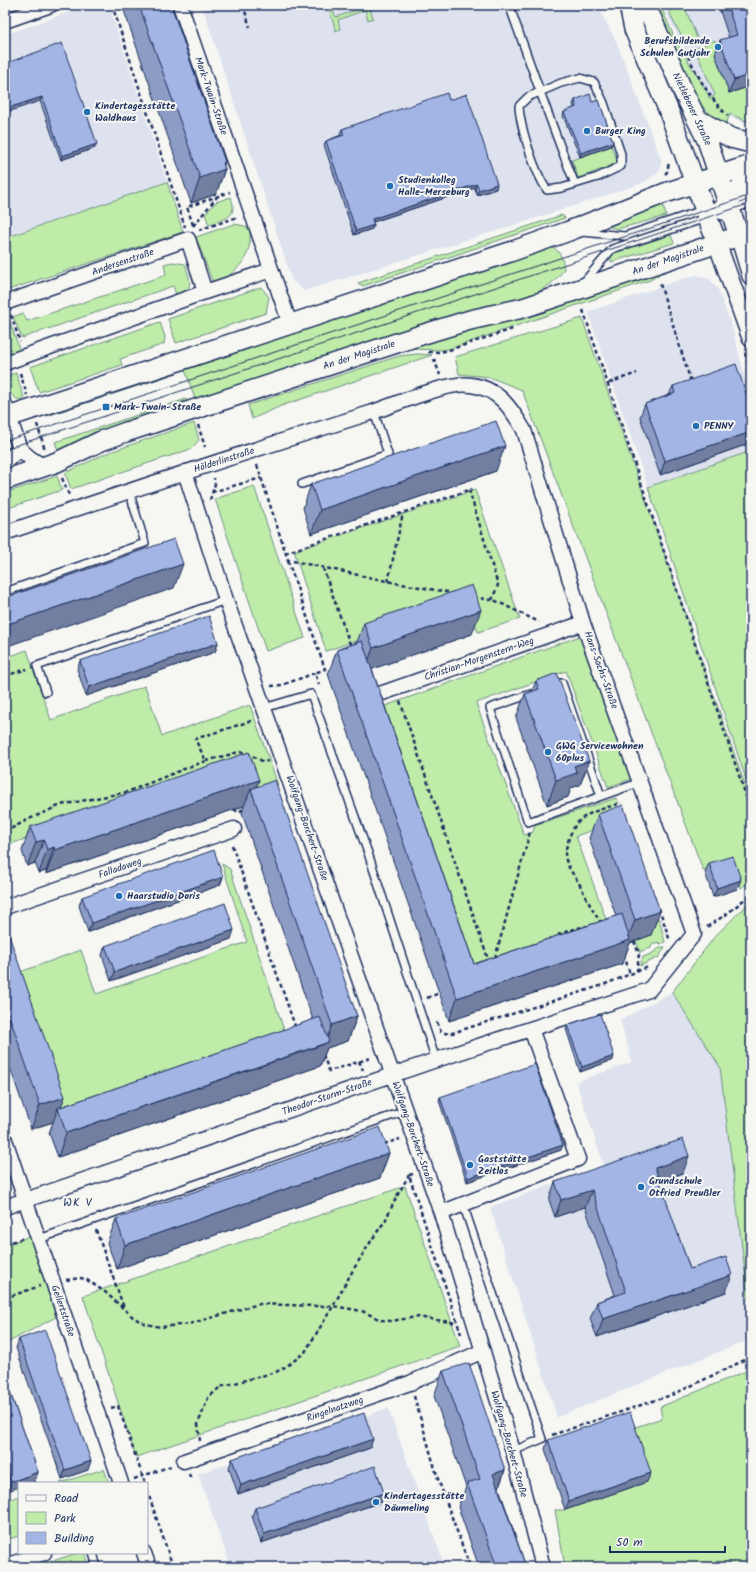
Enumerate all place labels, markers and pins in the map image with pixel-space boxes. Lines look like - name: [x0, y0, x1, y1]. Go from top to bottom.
- place label: Berufsbildende Schulen Gutjahr: [640, 33, 710, 61]
- marker: Berufsbildende Schulen Gutjahr: [713, 42, 723, 52]
- place label: Kindertagesstätte Waldhaus: [95, 98, 175, 126]
- marker: Kindertagesstätte Waldhaus: [82, 107, 92, 117]
- place label: Burger King: [595, 123, 646, 139]
- marker: Burger King: [582, 126, 592, 136]
- place label: Studienkolleg Halle-Merseburg: [398, 172, 470, 200]
- marker: Studienkolleg Halle-Merseburg: [385, 181, 395, 191]
- place label: Mark-Twain-Straße: [114, 399, 201, 415]
- marker: Mark-Twain-Straße: [101, 402, 111, 412]
- place label: PENNY: [704, 418, 735, 434]
- marker: PENNY: [691, 421, 701, 431]
- place label: GWG Servicewohnen 60plus: [556, 738, 644, 766]
- marker: GWG Servicewohnen 60plus: [543, 747, 553, 757]
- place label: Haarstudio Doris: [127, 888, 200, 904]
- marker: Haarstudio Doris: [114, 891, 124, 901]
- place label: Gaststätte Zeitlos: [478, 1151, 527, 1179]
- marker: Gaststätte Zeitlos: [465, 1160, 475, 1170]
- place label: Grundschule Otfried Preußler: [649, 1173, 721, 1201]
- marker: Grundschule Otfried Preußler: [636, 1182, 646, 1192]
- place label: Kindertagesstätte Däumeling: [384, 1488, 464, 1516]
- marker: Kindertagesstätte Däumeling: [371, 1497, 381, 1507]

